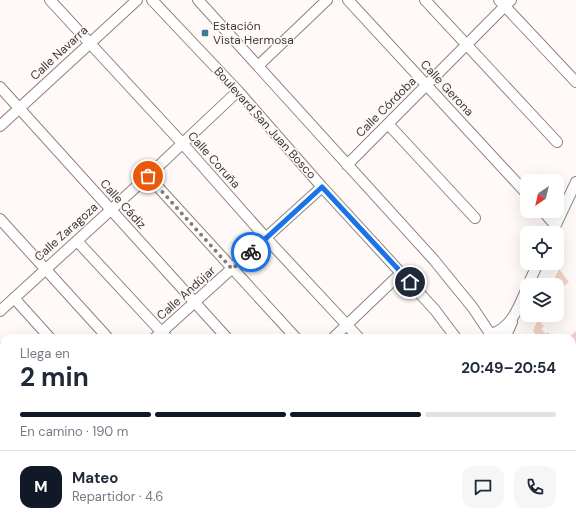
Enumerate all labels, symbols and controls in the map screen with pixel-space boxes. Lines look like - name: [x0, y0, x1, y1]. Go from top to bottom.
- place label: Estación Vista Hermosa: [213, 18, 294, 48]
- street label: Calle Navarra: [27, 22, 91, 84]
- marker: Estación Vista Hermosa: [200, 28, 210, 38]
- street label: Calle Gerona: [417, 57, 477, 119]
- street label: Boulevard San Juan Bosco: [210, 64, 320, 182]
- street label: Calle Córdoba: [352, 73, 420, 141]
- street label: Calle Coruña: [184, 128, 244, 192]
- pin: [131, 159, 165, 193]
- icon: bag: [137, 165, 159, 187]
- north arrow: [520, 174, 564, 218]
- map controls: [520, 174, 564, 322]
- street label: Calle Cádiz: [96, 176, 150, 232]
- street label: Calle Zaragoza: [31, 199, 101, 265]
- button: locate: [520, 226, 564, 270]
- courier: [231, 232, 271, 272]
- icon: bike: [240, 241, 262, 263]
- street label: Calle Andújar: [153, 262, 219, 324]
- pin: [393, 265, 427, 299]
- icon: home: [399, 271, 421, 293]
- button: layers: [520, 278, 564, 322]
- text: Llega en: [20, 345, 70, 362]
- text: 20:49–20:54: [461, 358, 556, 378]
- text: 2 min: [20, 360, 89, 394]
- text: En camino · 190 m: [20, 423, 128, 440]
- button: chat: [462, 466, 504, 508]
- button: phone: [514, 466, 556, 508]
- text: Mateo: [72, 468, 118, 488]
- text: M: [34, 477, 48, 497]
- text: Repartidor · 4.6: [72, 488, 163, 505]

